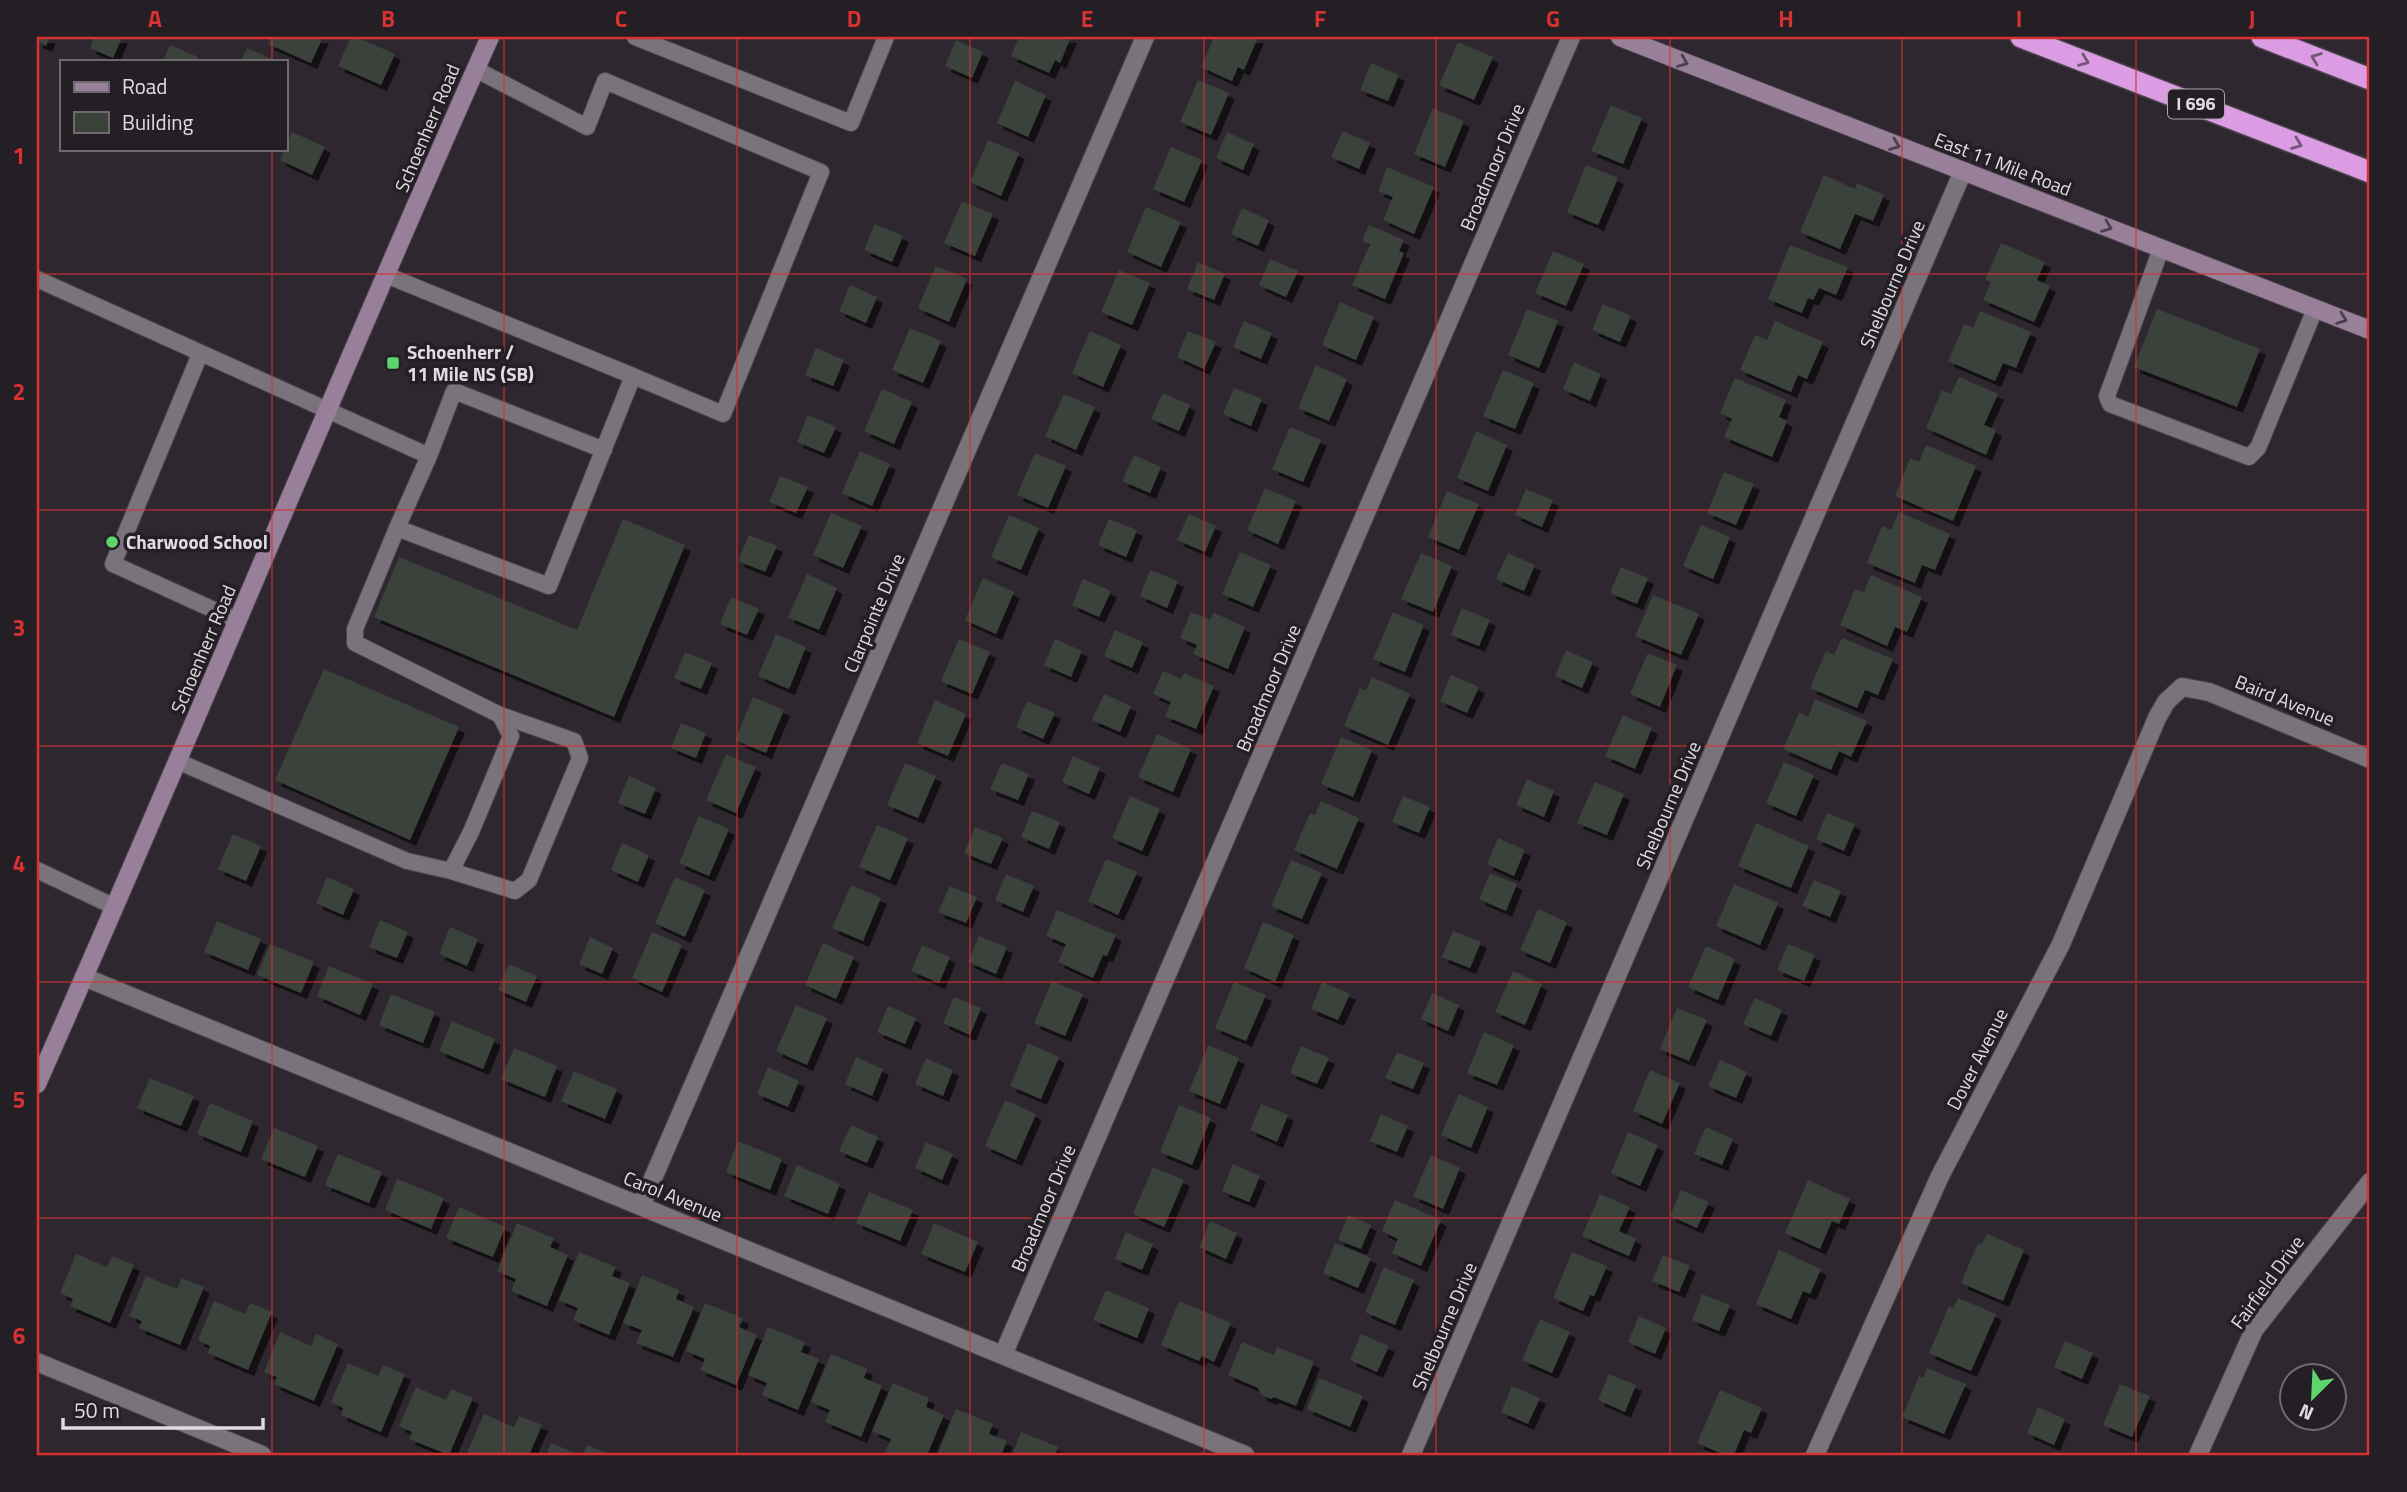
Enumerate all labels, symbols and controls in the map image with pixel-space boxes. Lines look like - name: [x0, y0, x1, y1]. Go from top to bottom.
- text: A: [148, 1, 162, 36]
- text: B: [381, 1, 395, 36]
- text: C: [615, 1, 627, 36]
- text: D: [847, 1, 861, 36]
- text: E: [1081, 1, 1093, 36]
- text: F: [1314, 1, 1326, 36]
- text: G: [1546, 1, 1560, 36]
- text: H: [1778, 1, 1794, 36]
- text: I: [2016, 1, 2022, 36]
- text: J: [2249, 1, 2255, 36]
- one-way arrow: [2311, 52, 2323, 66]
- one-way arrow: [1677, 53, 1689, 67]
- one-way arrow: [2078, 53, 2090, 67]
- street label: Schoenherr Road: [386, 59, 467, 196]
- legend: [60, 60, 287, 150]
- text: Road: [122, 70, 167, 102]
- road number: I 696: [2168, 90, 2224, 119]
- street label: Broadmoor Drive: [1452, 99, 1531, 235]
- text: Building: [122, 106, 194, 138]
- street label: East 11 Mile Road: [1930, 124, 2076, 203]
- one-way arrow: [2290, 135, 2302, 149]
- one-way arrow: [1889, 136, 1901, 150]
- text: 1: [13, 138, 25, 173]
- street label: Shelbourne Drive: [1851, 215, 1932, 352]
- one-way arrow: [2101, 219, 2113, 233]
- one-way arrow: [2335, 311, 2347, 325]
- place label: Schoenherr / 11 Mile NS (SB): [407, 337, 534, 388]
- marker: Schoenherr / 11 Mile NS (SB): [385, 355, 401, 371]
- text: 2: [13, 374, 25, 409]
- place label: Charwood School: [126, 527, 268, 556]
- marker: Charwood School: [104, 534, 120, 550]
- street label: Clarpointe Drive: [835, 549, 912, 677]
- street label: Schoenherr Road: [162, 580, 243, 717]
- text: 3: [13, 610, 25, 645]
- street label: Broadmoor Drive: [1228, 620, 1307, 756]
- street label: Baird Avenue: [2231, 666, 2339, 733]
- street label: Shelbourne Drive: [1627, 736, 1708, 873]
- text: 4: [13, 846, 25, 881]
- street label: Dover Avenue: [1938, 1003, 2015, 1115]
- text: 5: [13, 1082, 25, 1117]
- street label: Broadmoor Drive: [1003, 1140, 1082, 1276]
- street label: Carol Avenue: [619, 1163, 727, 1229]
- street label: Fairfield Drive: [2223, 1229, 2311, 1335]
- street label: Shelbourne Drive: [1403, 1257, 1484, 1394]
- text: 6: [13, 1318, 26, 1353]
- north arrow: [2278, 1362, 2348, 1432]
- scale bar: [63, 1387, 262, 1431]
- text: 50 m: [74, 1394, 120, 1426]
- text: N: [2294, 1397, 2318, 1429]

